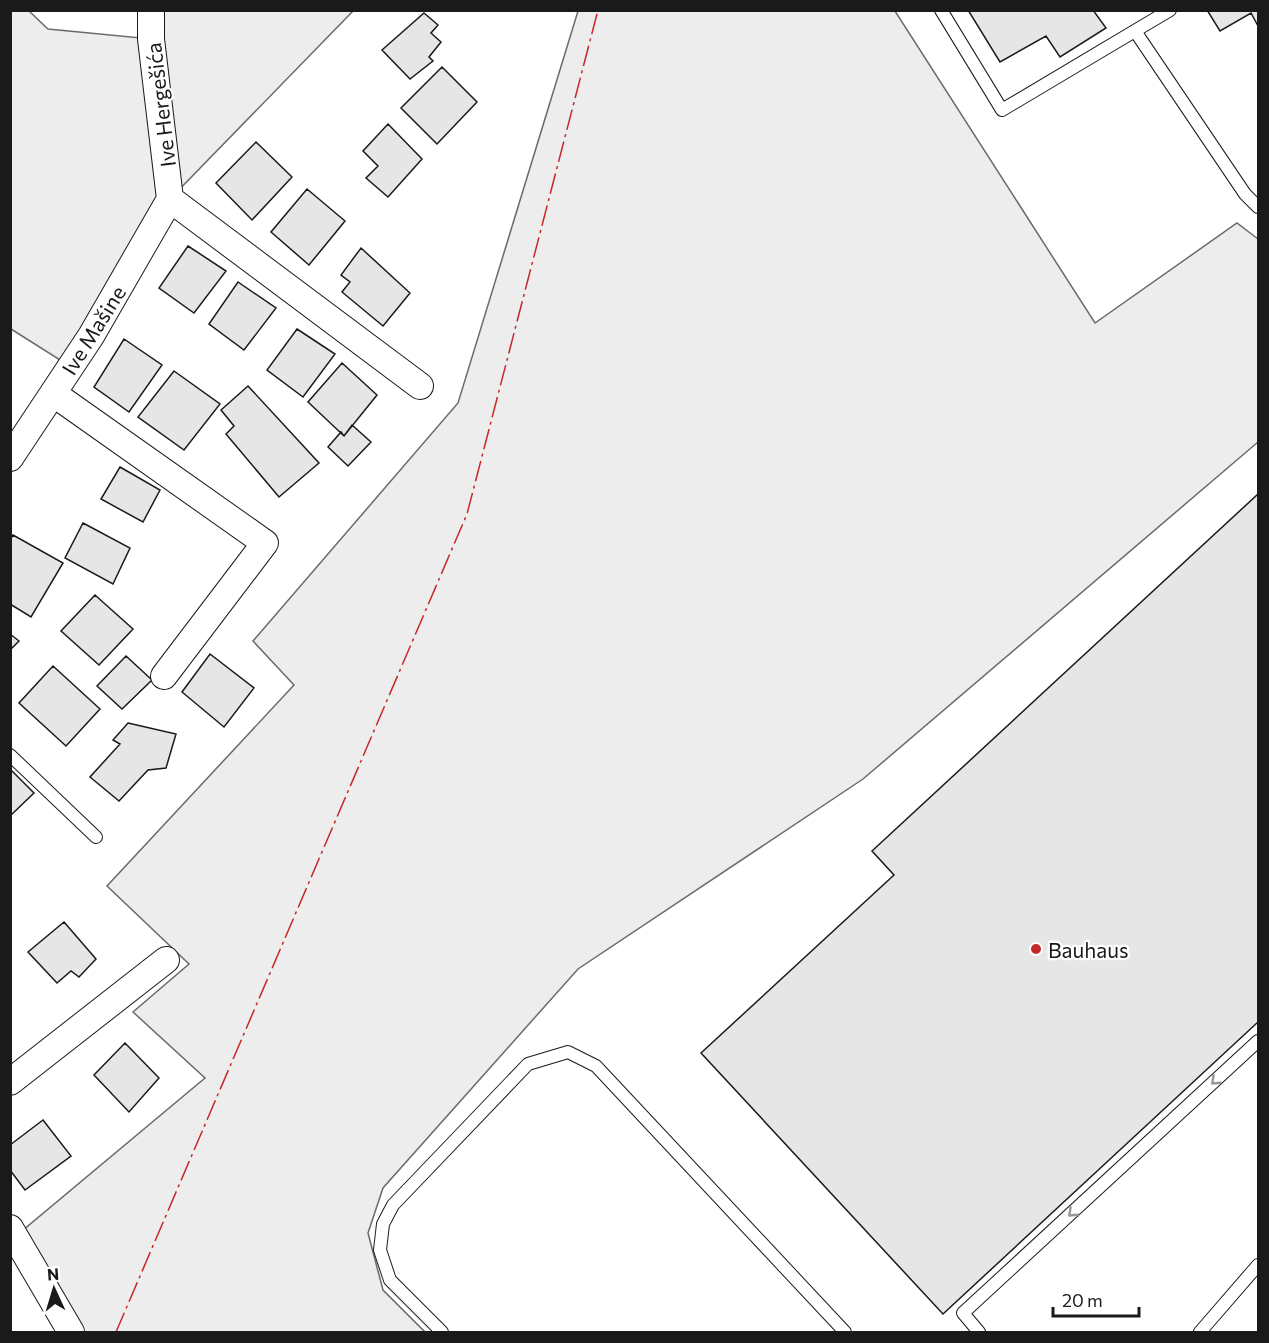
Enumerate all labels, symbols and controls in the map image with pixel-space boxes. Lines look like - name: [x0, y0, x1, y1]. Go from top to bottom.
- street label: Ive Hergešića: [140, 41, 180, 169]
- street label: Ive Mašine: [56, 281, 130, 379]
- place label: Bauhaus: [1048, 937, 1129, 962]
- marker: Bauhaus: [1029, 942, 1043, 956]
- one-way arrow: [1212, 1074, 1222, 1085]
- one-way arrow: [1069, 1206, 1079, 1217]
- north arrow: [24, 1259, 84, 1319]
- text: N: [46, 1264, 60, 1283]
- scale bar: [1053, 1280, 1138, 1318]
- text: 20 m: [1062, 1289, 1103, 1311]

